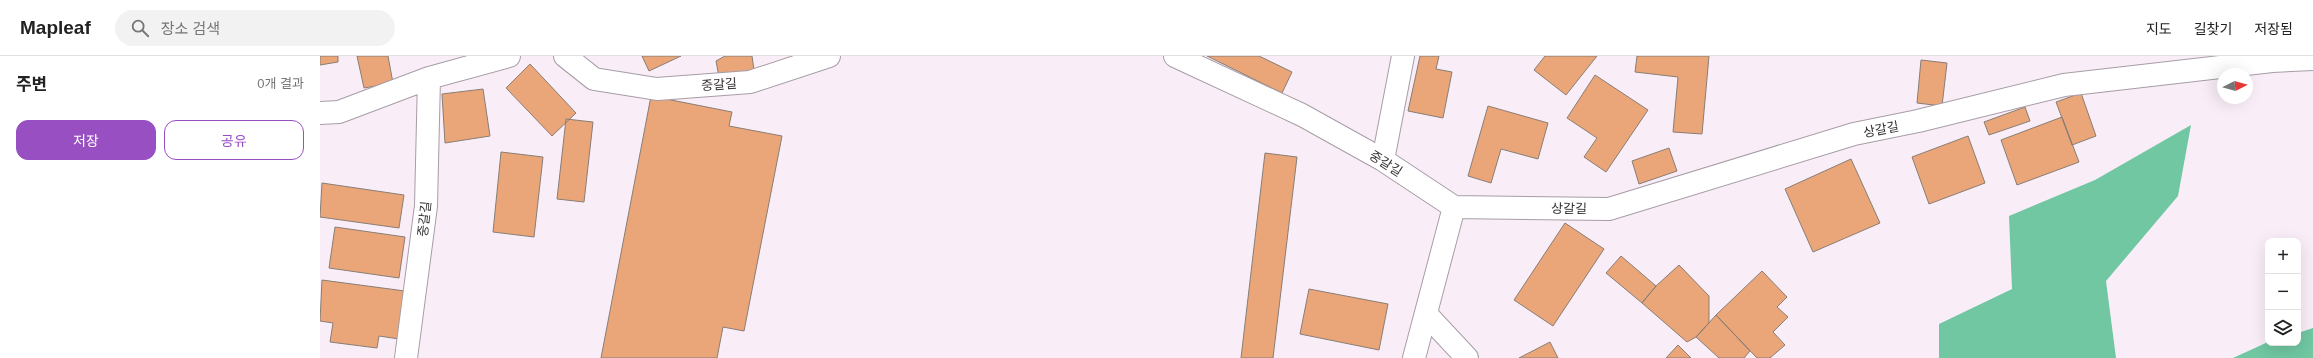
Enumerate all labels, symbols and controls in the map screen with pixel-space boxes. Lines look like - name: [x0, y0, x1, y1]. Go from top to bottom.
- search box: [115, 10, 395, 46]
- text: Mapleaf: [20, 17, 91, 38]
- icon: search: [129, 17, 151, 39]
- text: 장소 검색: [161, 20, 220, 37]
- text: 지도: [2146, 21, 2172, 37]
- text: 길찾기: [2194, 21, 2232, 37]
- text: 저장됨: [2254, 21, 2293, 37]
- north arrow: [2217, 68, 2253, 104]
- text: 주변: [16, 75, 47, 94]
- text: 0개 결과: [257, 76, 304, 91]
- street label: 중갈길: [701, 76, 737, 93]
- street label: 상갈길: [1862, 119, 1900, 140]
- button: 저장: [16, 120, 156, 160]
- button: 공유: [164, 120, 304, 160]
- street label: 중갈길: [1367, 148, 1405, 179]
- street label: 중갈길: [415, 200, 434, 238]
- street label: 상갈길: [1551, 201, 1587, 216]
- map controls: [2265, 238, 2301, 346]
- button: +: [2265, 238, 2301, 274]
- button: −: [2265, 274, 2301, 310]
- button: layers: [2265, 310, 2301, 346]

